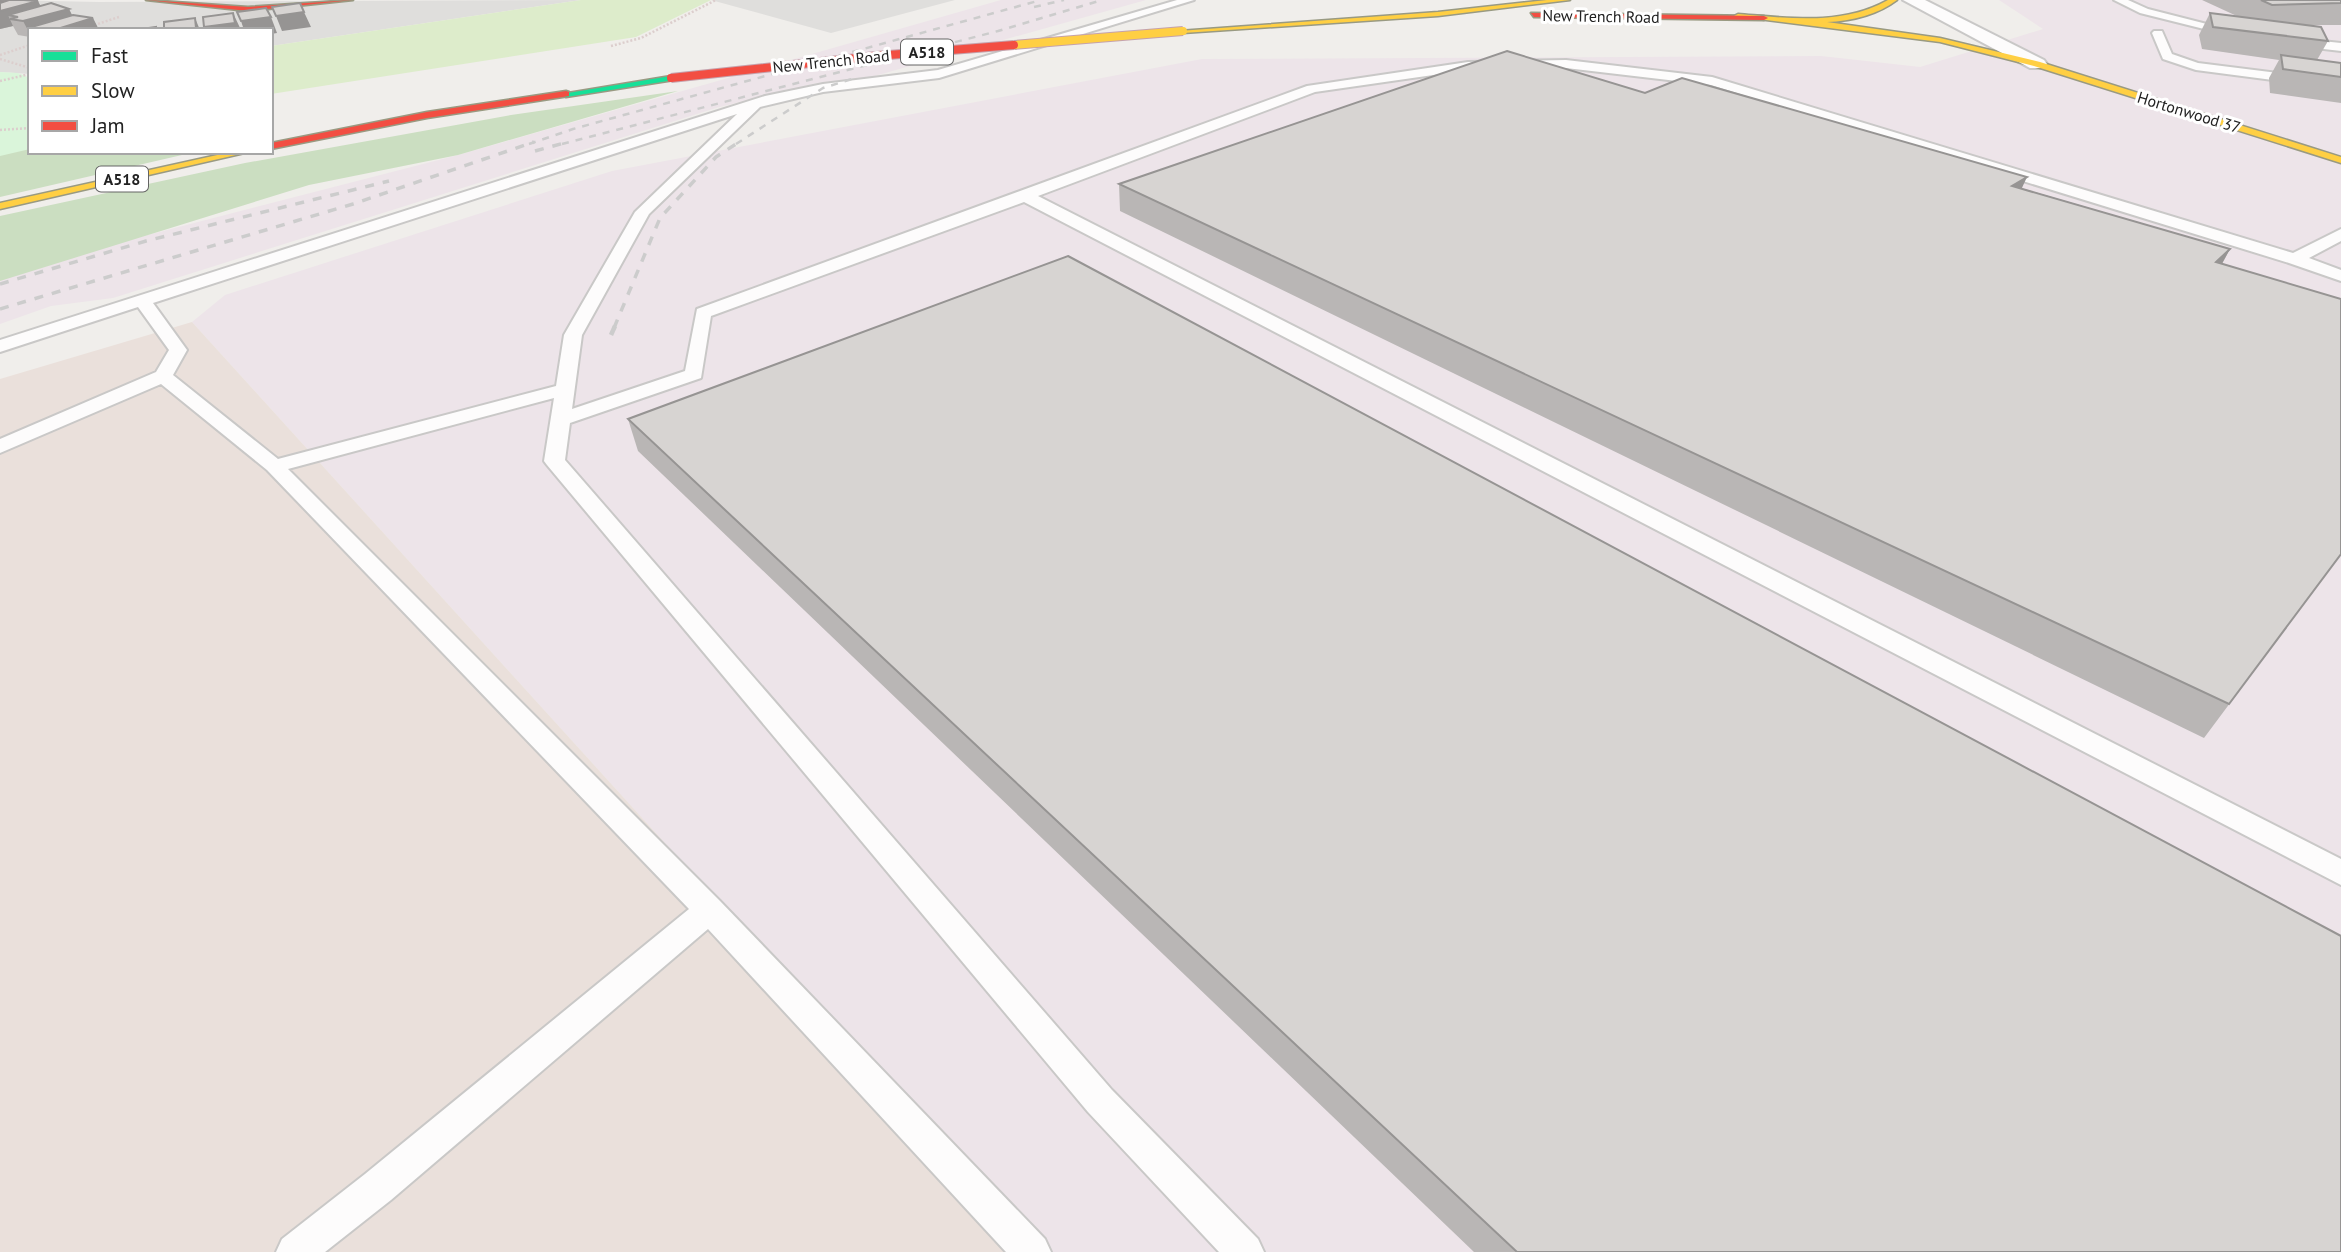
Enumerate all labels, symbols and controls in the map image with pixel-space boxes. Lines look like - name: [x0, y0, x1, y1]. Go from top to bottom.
- street label: New Trench Road: [1542, 5, 1660, 27]
- legend: [28, 28, 273, 154]
- road number: A518: [901, 40, 953, 64]
- text: Fast: [91, 42, 128, 69]
- street label: New Trench Road: [772, 45, 890, 77]
- text: Slow: [91, 77, 135, 104]
- street label: Hortonwood 37: [2135, 87, 2243, 137]
- text: Jam: [90, 112, 125, 139]
- road number: A518: [96, 167, 148, 192]

